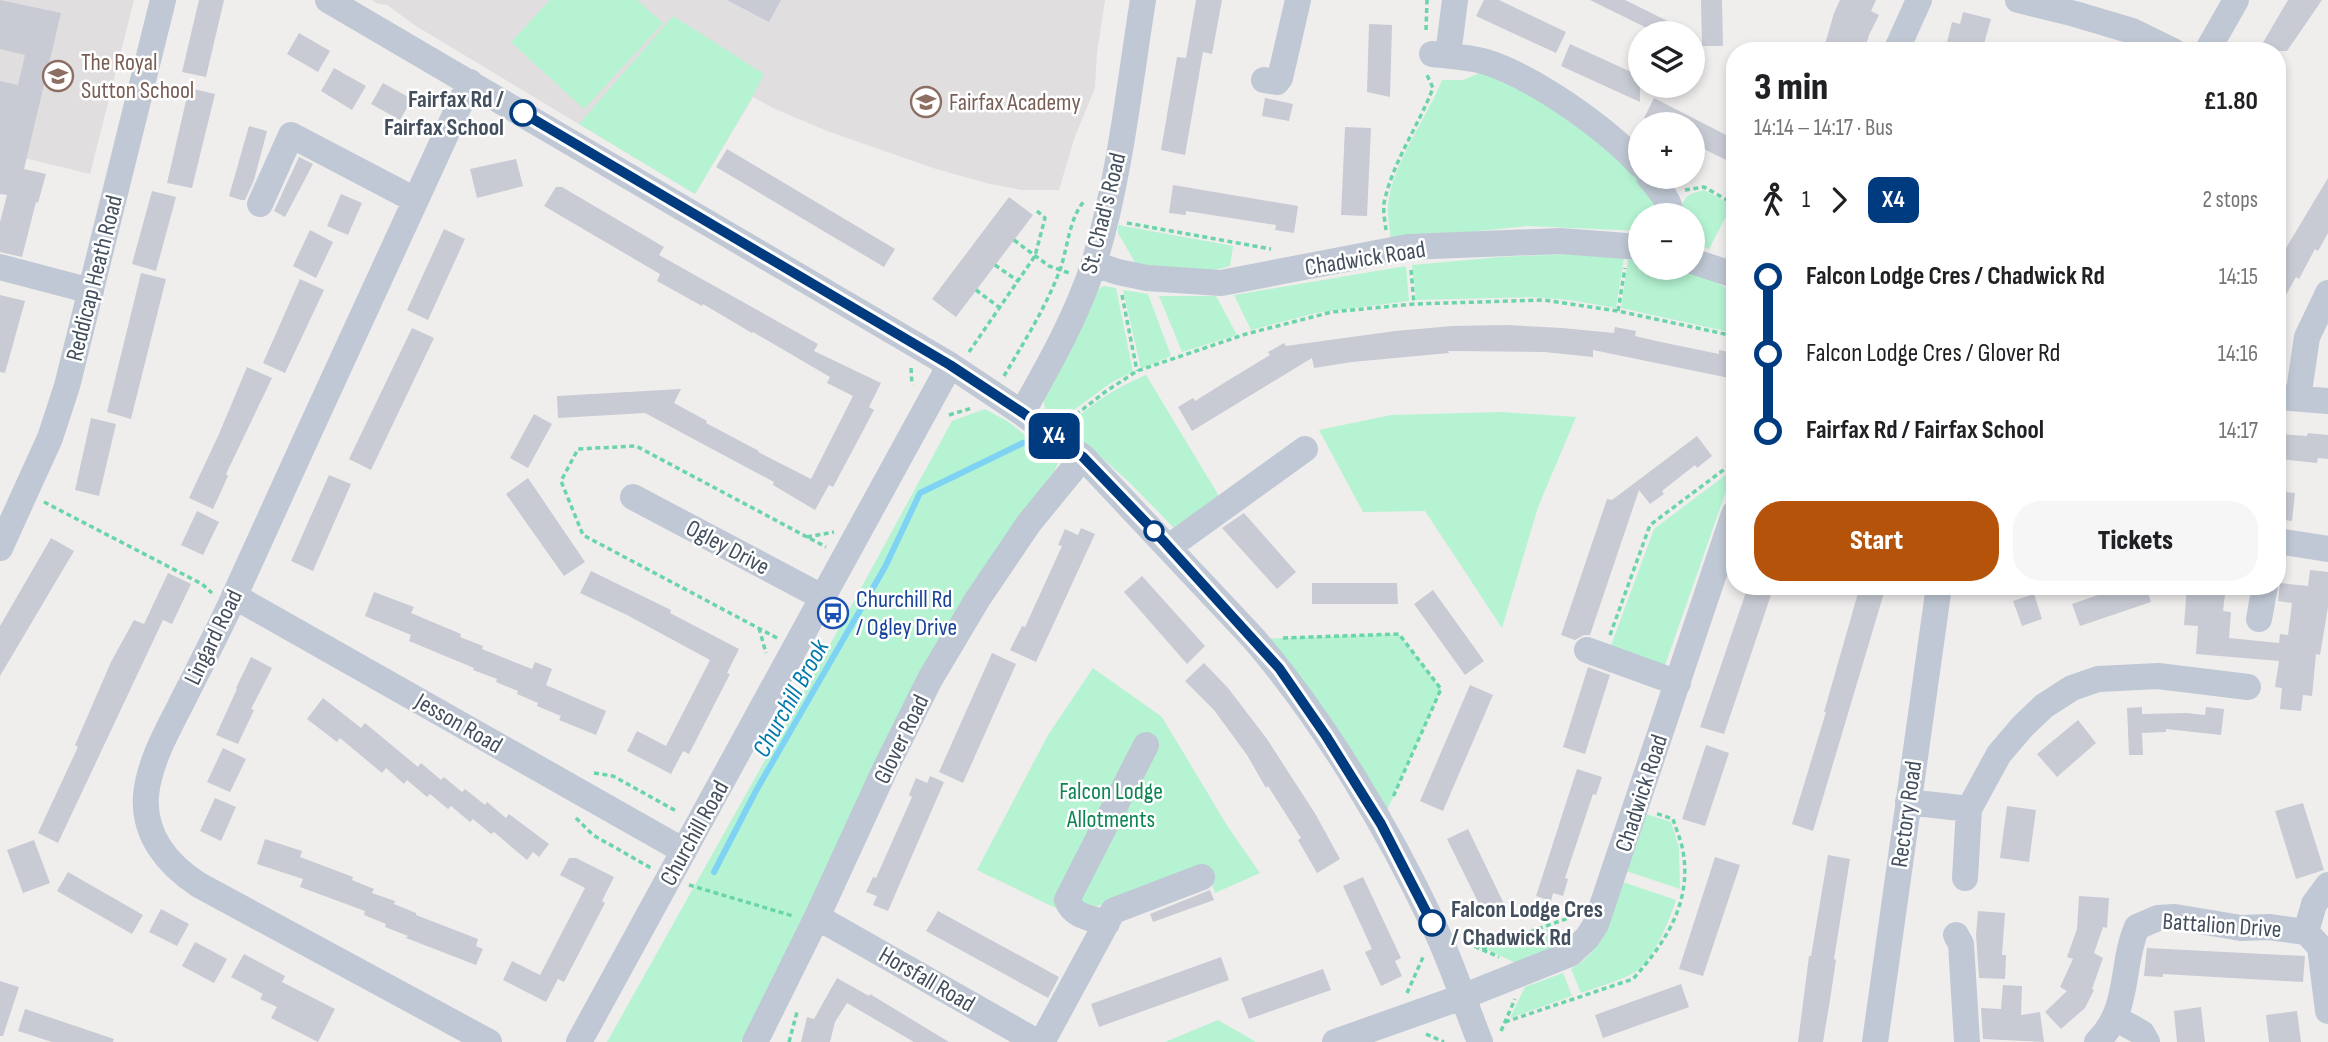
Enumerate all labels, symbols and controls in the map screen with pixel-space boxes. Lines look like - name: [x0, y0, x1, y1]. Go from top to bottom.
- map controls: [1628, 21, 1705, 280]
- button: layers: [1628, 21, 1705, 98]
- place label: The Royal Sutton School: [81, 48, 194, 105]
- school or university icon: The Royal Sutton School: [41, 59, 75, 93]
- text: 3 min: [1754, 65, 1828, 110]
- place label: Fairfax Rd / Fairfax School: [384, 85, 504, 142]
- school or university icon: Fairfax Academy: [909, 85, 943, 119]
- text: £1.80: [2203, 86, 2258, 117]
- place label: Fairfax Academy: [949, 88, 1081, 117]
- marker: Fairfax Rd / Fairfax School: [510, 100, 536, 126]
- button: +: [1628, 112, 1705, 189]
- text: 14:14 – 14:17 · Bus: [1754, 114, 1893, 142]
- street label: St. Chad's Road: [1074, 150, 1133, 277]
- icon: walk: [1754, 181, 1792, 219]
- icon: forward: [1820, 181, 1858, 219]
- text: X4: [1882, 185, 1905, 214]
- text: 1: [1802, 186, 1810, 214]
- text: 2 stops: [2202, 186, 2258, 214]
- street label: Reddicap Heath Road: [60, 192, 129, 364]
- button: −: [1628, 203, 1705, 280]
- street label: Chadwick Road: [1303, 235, 1427, 282]
- text: Falcon Lodge Cres / Chadwick Rd: [1806, 261, 2105, 292]
- text: 14:15: [2219, 263, 2258, 291]
- text: Falcon Lodge Cres / Glover Rd: [1806, 338, 2060, 369]
- text: 14:16: [2218, 340, 2258, 368]
- line badge: X4: [1023, 413, 1086, 459]
- text: Fairfax Rd / Fairfax School: [1806, 415, 2044, 446]
- text: 14:17: [2219, 417, 2258, 445]
- text: X4: [1043, 421, 1065, 450]
- button: Start: [1754, 501, 1999, 581]
- button: Tickets: [2013, 501, 2258, 581]
- street label: Ogley Drive: [681, 513, 774, 581]
- unlabelled marker: [1144, 521, 1164, 541]
- street label: Lingard Road: [178, 585, 249, 690]
- place label: Churchill Rd / Ogley Drive: [856, 585, 957, 642]
- bus stop icon: Churchill Rd / Ogley Drive: [816, 596, 850, 630]
- water label: Churchill Brook: [746, 634, 837, 763]
- street label: Jesson Road: [409, 686, 507, 760]
- street label: Glover Road: [867, 690, 935, 789]
- street label: Chadwick Road: [1609, 731, 1674, 855]
- street label: Rectory Road: [1885, 759, 1928, 869]
- street label: Churchill Road: [654, 776, 735, 891]
- park label: Falcon Lodge Allotments: [1059, 777, 1163, 834]
- place label: Falcon Lodge Cres / Chadwick Rd: [1451, 895, 1603, 952]
- street label: Battalion Drive: [2162, 907, 2282, 944]
- marker: Falcon Lodge Cres / Chadwick Rd: [1419, 910, 1445, 936]
- street label: Horsfall Road: [874, 940, 980, 1018]

